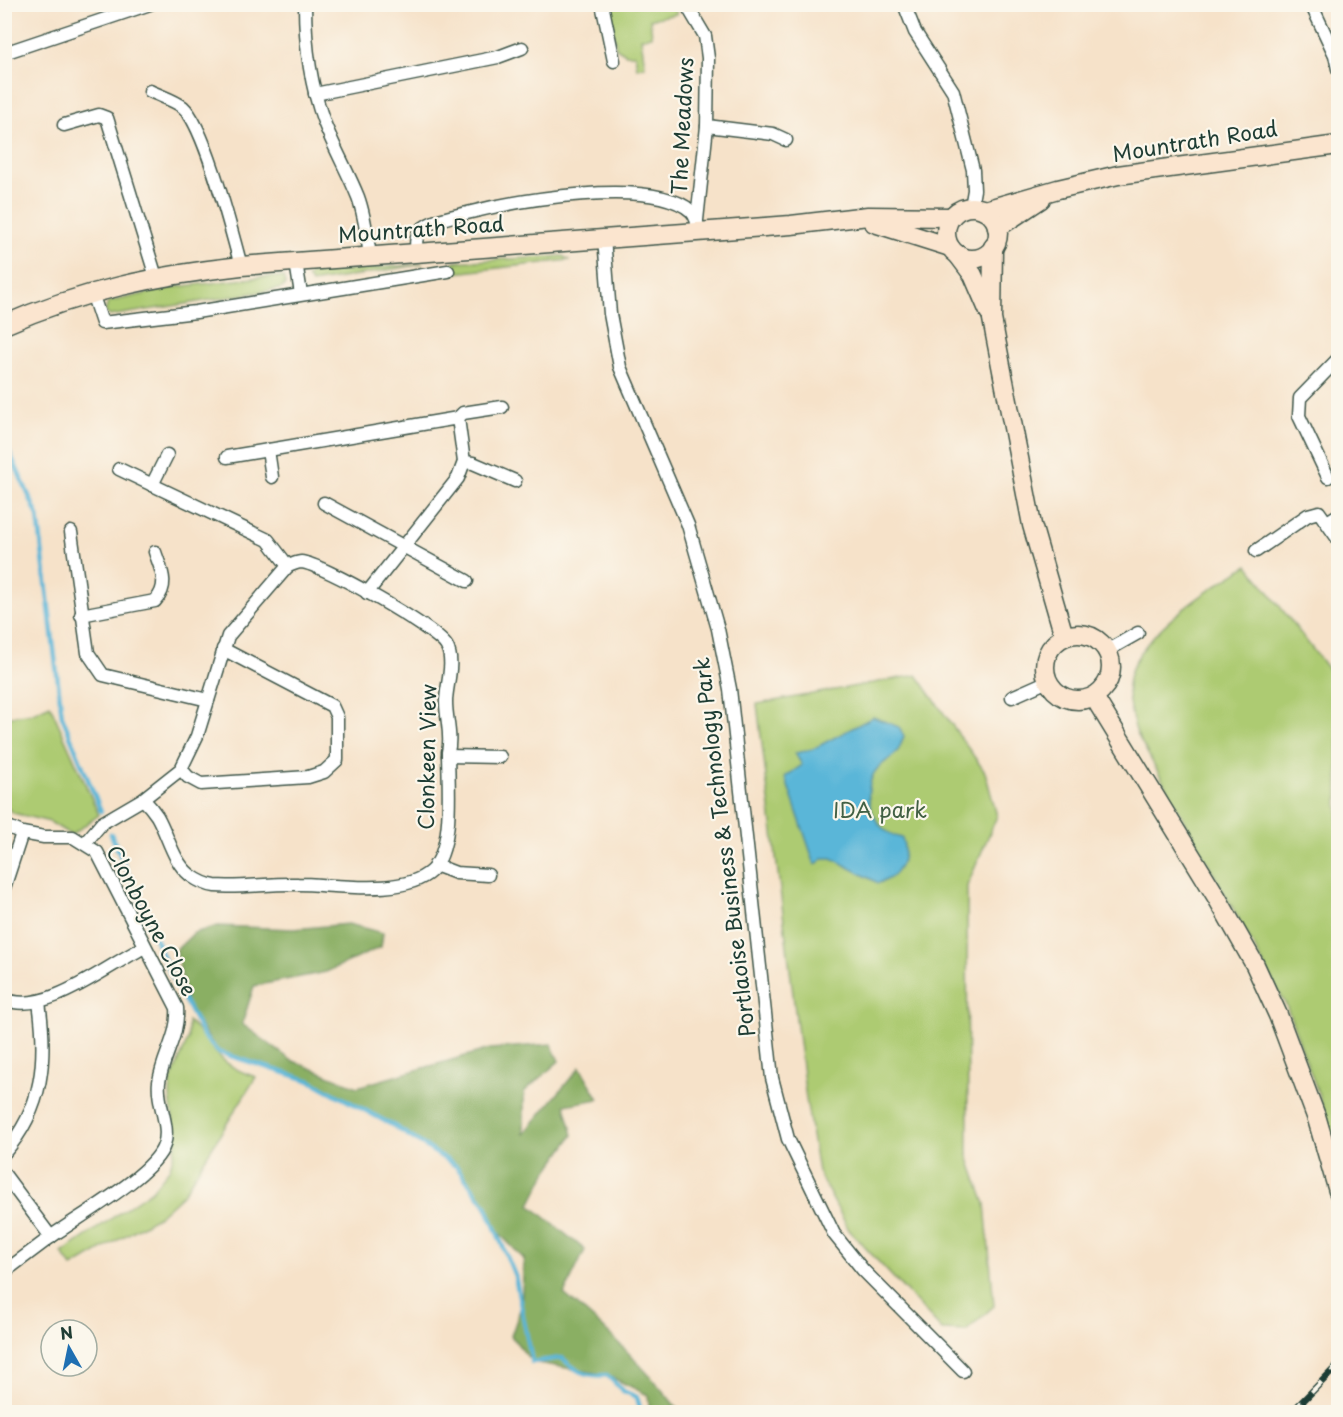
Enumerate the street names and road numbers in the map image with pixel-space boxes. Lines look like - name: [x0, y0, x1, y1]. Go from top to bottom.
- street label: The Meadows: [661, 56, 701, 195]
- street label: Mountrath Road: [1110, 111, 1279, 169]
- street label: Mountrath Road: [337, 206, 505, 250]
- street label: Portlaoise Business & Technology Park: [684, 656, 762, 1039]
- street label: Clonkeen View: [409, 684, 443, 830]
- street label: Clonboyne Close: [99, 839, 206, 1001]

